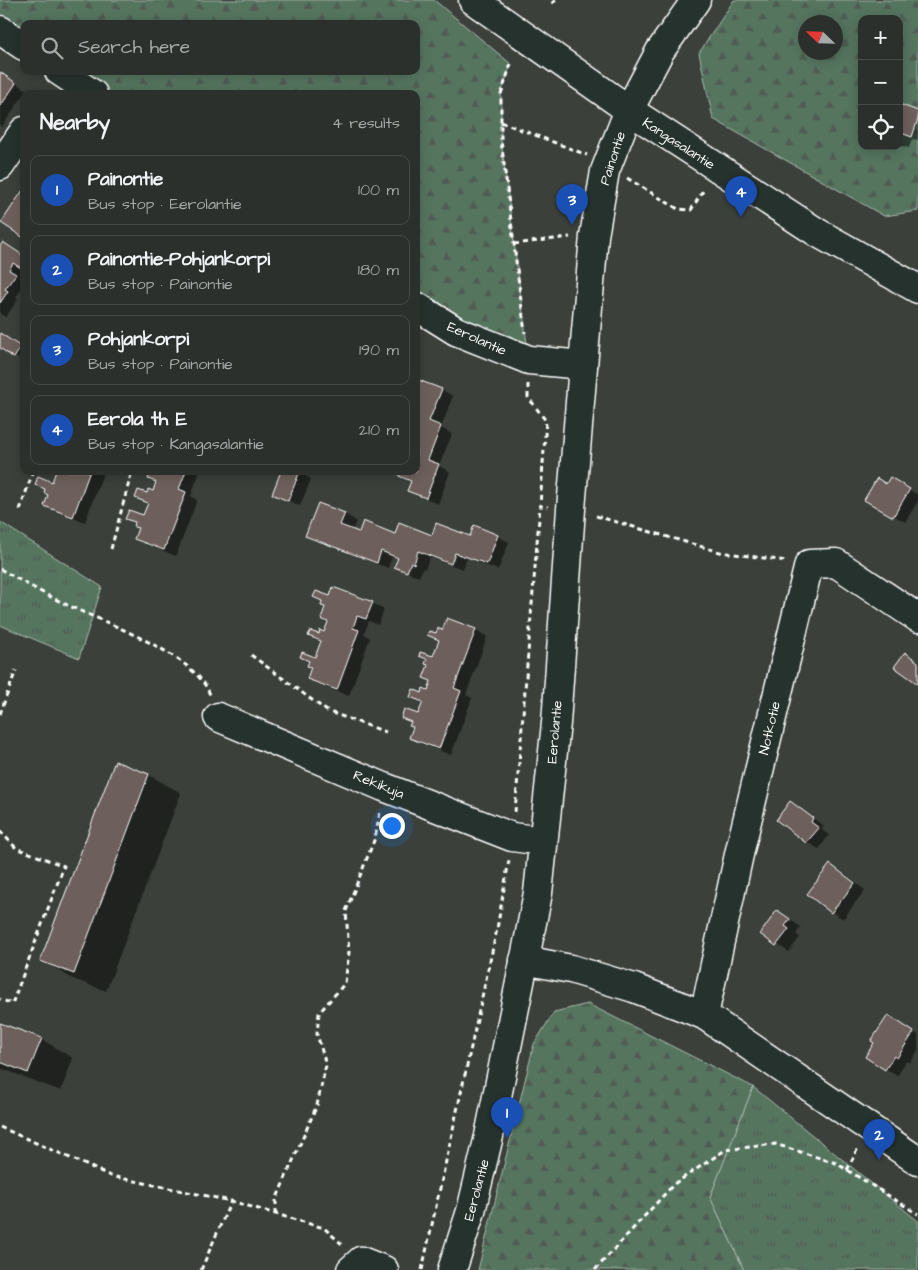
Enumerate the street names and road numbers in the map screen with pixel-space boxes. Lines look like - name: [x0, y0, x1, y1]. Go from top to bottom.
- street label: Kangasalantie: [638, 113, 719, 175]
- street label: Painontie: [595, 128, 631, 188]
- street label: Eerolantie: [444, 317, 510, 361]
- street label: Eerolantie: [542, 699, 568, 764]
- street label: Notkotie: [754, 699, 786, 757]
- street label: Rekikuja: [350, 766, 407, 804]
- street label: Eerolantie: [459, 1157, 495, 1223]

